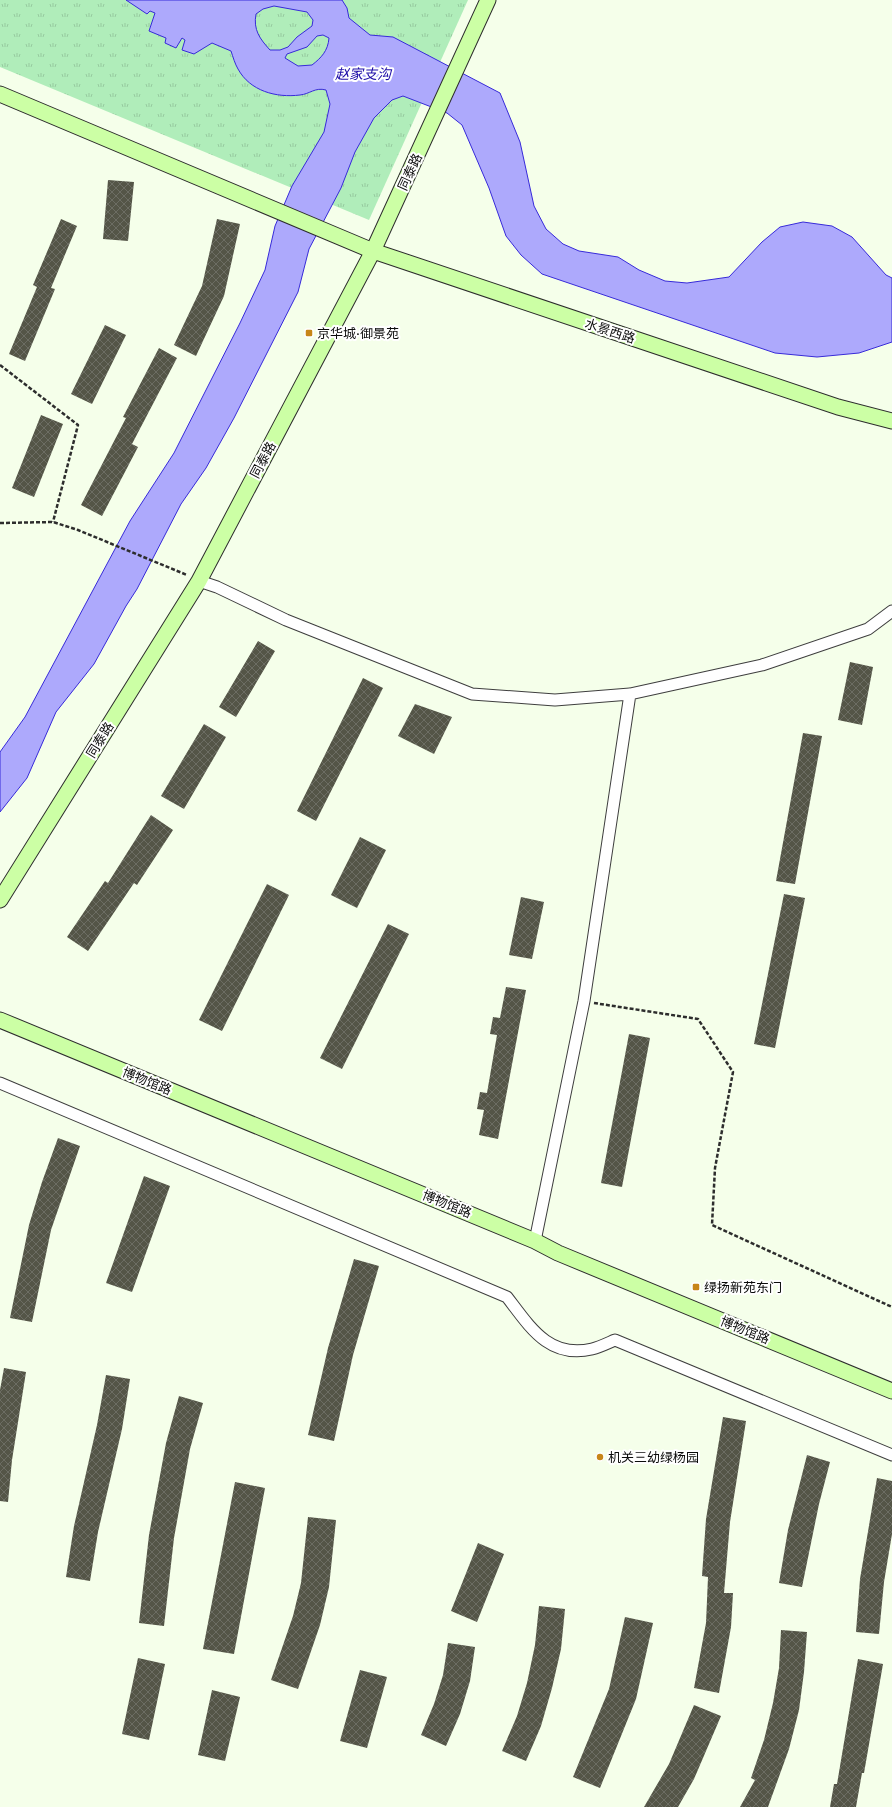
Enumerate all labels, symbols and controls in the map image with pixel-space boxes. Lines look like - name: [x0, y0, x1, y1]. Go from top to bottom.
- water label: 赵家支沟: [335, 64, 393, 84]
- street label: 同泰路: [394, 151, 426, 193]
- street label: 水景西路: [583, 315, 637, 347]
- place label: 京华城·御景苑: [317, 325, 399, 342]
- marker: 京华城·御景苑: [304, 328, 314, 338]
- street label: 同泰路: [246, 439, 280, 481]
- street label: 同泰路: [82, 719, 118, 761]
- street label: 博物馆路: [120, 1063, 174, 1099]
- street label: 博物馆路: [420, 1186, 474, 1222]
- place label: 绿扬新苑东门: [704, 1279, 782, 1296]
- marker: 绿扬新苑东门: [691, 1282, 701, 1292]
- street label: 博物馆路: [718, 1312, 772, 1348]
- place label: 机关三幼绿杨园: [608, 1449, 699, 1466]
- marker: 机关三幼绿杨园: [595, 1452, 605, 1462]

